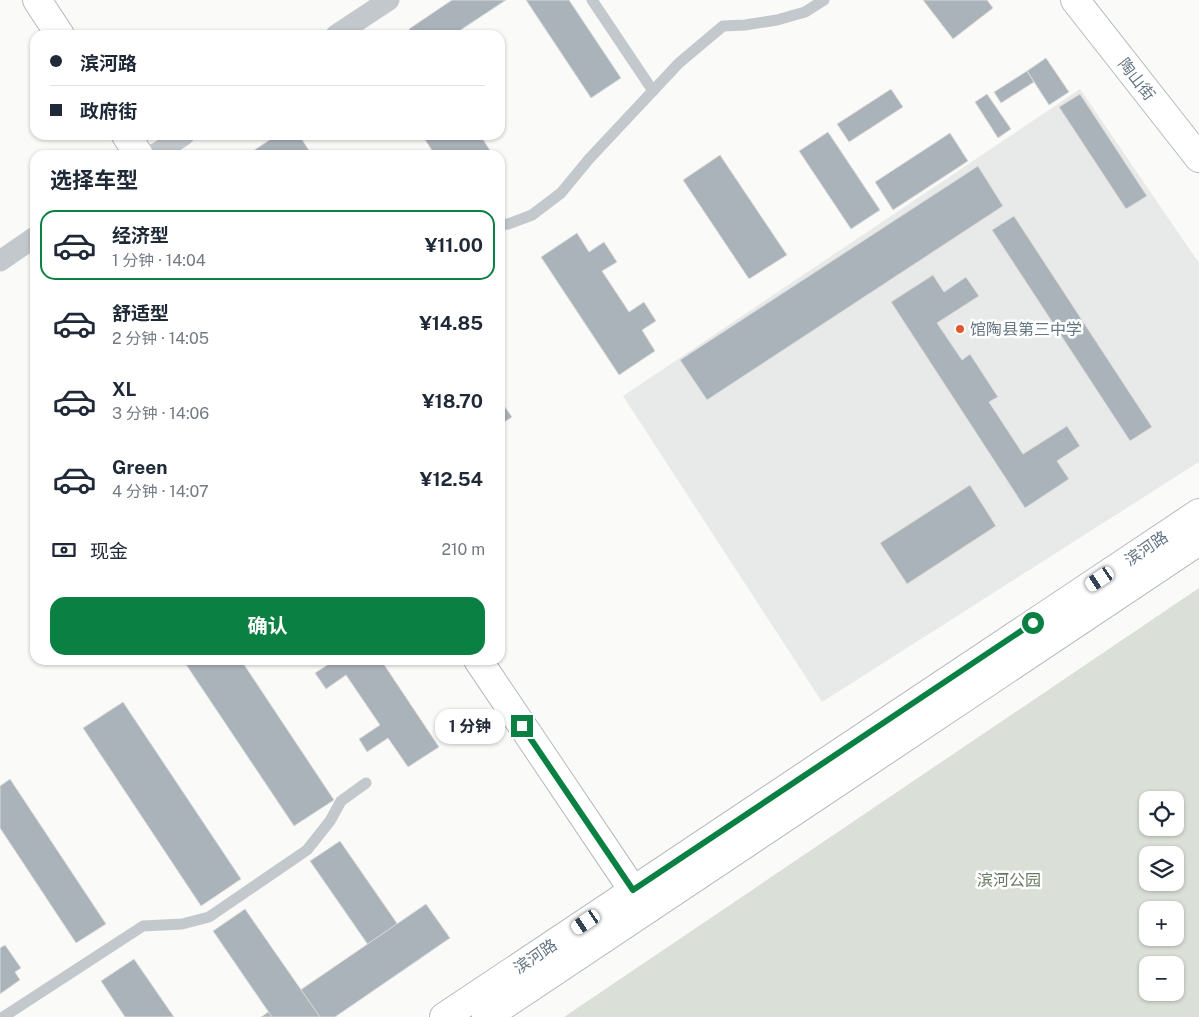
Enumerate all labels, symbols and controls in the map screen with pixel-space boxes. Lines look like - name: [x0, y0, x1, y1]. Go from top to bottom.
- text: 滨河路: [80, 52, 137, 74]
- street label: 陶山街: [1114, 55, 1159, 104]
- text: 政府街: [80, 100, 137, 122]
- text: 选择车型: [50, 167, 138, 193]
- icon: car: [52, 223, 97, 268]
- text: 经济型: [112, 224, 169, 246]
- text: ¥11.00: [425, 234, 483, 256]
- text: 1 分钟 · 14:04: [112, 251, 206, 270]
- icon: car: [52, 301, 97, 346]
- text: 舒适型: [112, 302, 169, 324]
- text: ¥14.85: [419, 312, 483, 334]
- place label: 馆陶县第三中学: [970, 320, 1082, 339]
- marker: 馆陶县第三中学: [954, 323, 966, 335]
- text: 2 分钟 · 14:05: [112, 329, 209, 348]
- text: XL: [112, 378, 137, 400]
- icon: car: [52, 379, 97, 424]
- text: ¥18.70: [422, 390, 483, 412]
- text: 3 分钟 · 14:06: [112, 404, 209, 423]
- text: Green: [112, 456, 167, 478]
- icon: car: [52, 457, 97, 502]
- text: ¥12.54: [420, 468, 483, 490]
- text: 4 分钟 · 14:07: [112, 482, 209, 501]
- street label: 滨河路: [1121, 527, 1171, 570]
- icon: cash: [50, 536, 78, 564]
- text: 现金: [90, 540, 128, 562]
- text: 210 m: [441, 540, 485, 559]
- car: [1083, 564, 1116, 594]
- button: 确认: [50, 597, 485, 655]
- route start: [1022, 612, 1044, 634]
- callout: 1 分钟: [434, 708, 504, 744]
- route end: [511, 715, 533, 737]
- text: 1 分钟: [449, 717, 491, 736]
- map controls: [1139, 791, 1184, 1001]
- button: locate: [1139, 791, 1184, 836]
- button: layers: [1139, 846, 1184, 891]
- park label: 滨河公园: [977, 871, 1041, 890]
- button: +: [1139, 901, 1184, 946]
- car: [569, 907, 602, 937]
- street label: 滨河路: [510, 935, 560, 978]
- button: −: [1139, 956, 1184, 1001]

